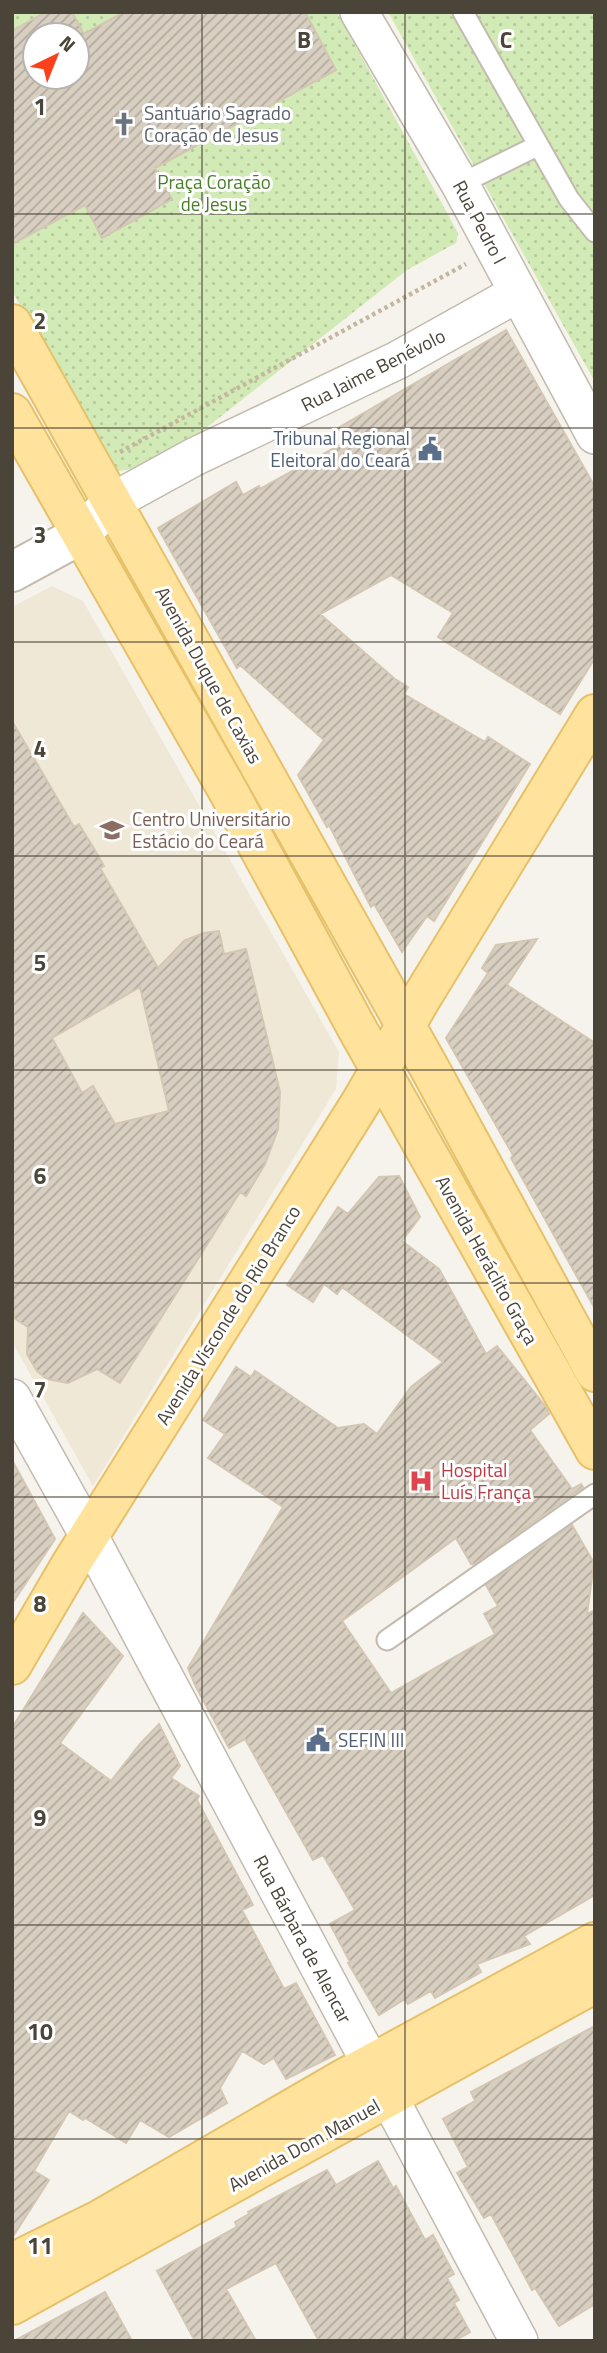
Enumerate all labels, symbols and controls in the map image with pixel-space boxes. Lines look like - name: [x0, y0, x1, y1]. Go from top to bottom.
- north arrow: [21, 21, 91, 91]
- text: B: [297, 22, 311, 57]
- text: C: [500, 22, 512, 57]
- text: N: [53, 28, 83, 58]
- text: 1: [34, 89, 46, 124]
- place label: Santuário Sagrado Coração de Jesus: [144, 98, 291, 149]
- church icon: Santuário Sagrado Coração de Jesus: [110, 110, 138, 138]
- park label: Praça Coração de Jesus: [157, 167, 271, 218]
- street label: Rua Pedro I: [446, 175, 515, 269]
- text: 2: [34, 303, 46, 338]
- street label: Rua Jaime Benévolo: [296, 321, 450, 418]
- place label: Tribunal Regional Eleitoral do Ceará: [270, 423, 410, 474]
- public building icon: Tribunal Regional Eleitoral do Ceará: [416, 435, 444, 463]
- text: 3: [34, 517, 46, 552]
- street label: Avenida Duque de Caxias: [149, 581, 270, 769]
- text: 4: [34, 731, 46, 766]
- place label: Centro Universitário Estácio do Ceará: [132, 804, 291, 855]
- school or university icon: Centro Universitário Estácio do Ceará: [98, 816, 126, 844]
- text: 5: [34, 945, 46, 980]
- text: 6: [34, 1158, 47, 1193]
- street label: Avenida Heráclito Graça: [429, 1170, 546, 1350]
- street label: Avenida Visconde do Rio Branco: [148, 1199, 307, 1430]
- text: 7: [34, 1372, 46, 1407]
- place label: Hospital Luís França: [441, 1455, 531, 1506]
- hospital icon: Hospital Luís França: [407, 1467, 435, 1495]
- text: 8: [34, 1586, 47, 1621]
- place label: SEFIN III: [338, 1725, 405, 1754]
- public building icon: SEFIN III: [304, 1726, 332, 1754]
- text: 9: [34, 1800, 47, 1835]
- street label: Rua Bárbara de Alencar: [247, 1850, 360, 2028]
- text: 10: [27, 2014, 53, 2049]
- street label: Avenida Dom Manuel: [222, 2091, 385, 2198]
- text: 11: [27, 2228, 53, 2263]

